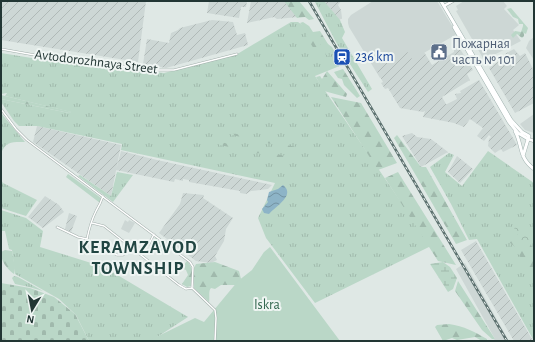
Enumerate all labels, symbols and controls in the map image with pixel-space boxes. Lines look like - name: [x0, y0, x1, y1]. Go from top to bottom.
- place label: Пожарная часть № 101: [452, 37, 515, 67]
- public building icon: Пожарная часть № 101: [429, 42, 449, 62]
- street label: Avtodorozhnaya Street: [34, 47, 159, 77]
- station icon: 236 km: [332, 47, 352, 67]
- place label: 236 km: [355, 50, 394, 64]
- district label: KERAMZAVOD TOWNSHIP: [79, 239, 197, 278]
- north arrow: [12, 290, 52, 330]
- park label: Iskra: [254, 298, 280, 312]
- text: N: [26, 313, 35, 325]

